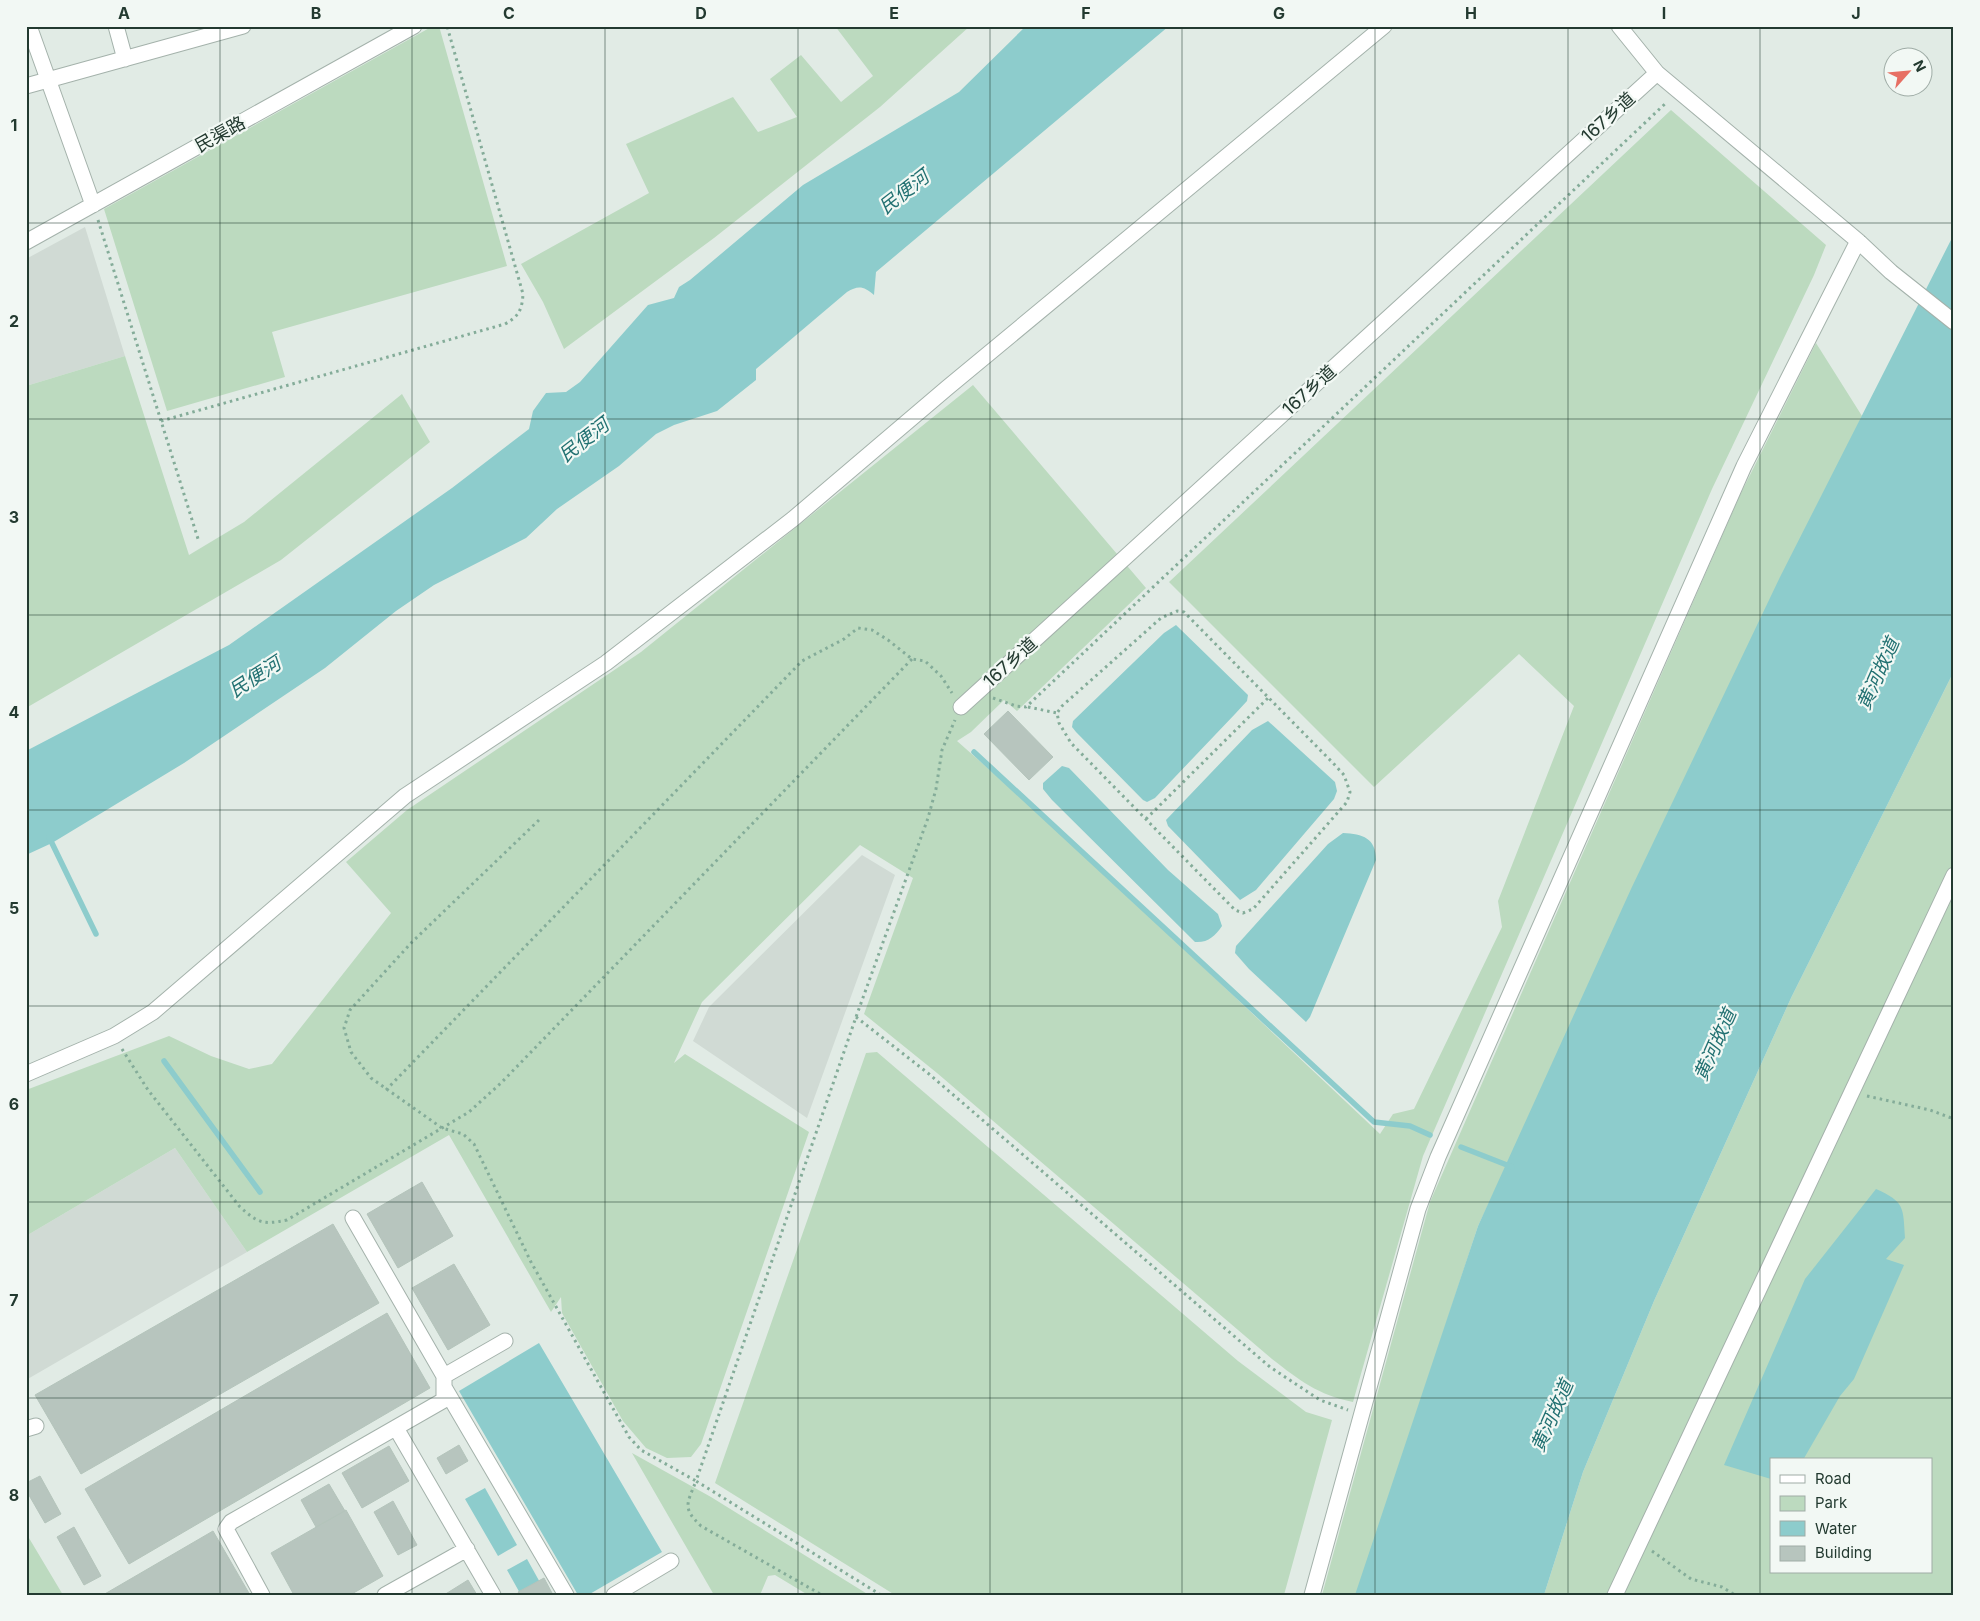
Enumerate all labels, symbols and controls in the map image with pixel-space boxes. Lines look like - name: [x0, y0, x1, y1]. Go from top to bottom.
- text: A: [118, 3, 130, 23]
- text: B: [311, 3, 321, 23]
- text: C: [503, 3, 515, 23]
- text: D: [695, 3, 707, 23]
- text: E: [889, 3, 899, 23]
- text: F: [1081, 3, 1091, 23]
- text: G: [1273, 3, 1285, 23]
- text: H: [1465, 3, 1477, 23]
- text: I: [1662, 3, 1666, 23]
- text: J: [1851, 3, 1861, 23]
- north arrow: [1882, 48, 1932, 98]
- text: N: [1910, 57, 1930, 74]
- street label: 167乡道: [1577, 88, 1639, 146]
- street label: 民渠路: [191, 112, 249, 156]
- text: 1: [11, 115, 17, 135]
- water label: 民便河: [874, 163, 937, 219]
- text: 2: [9, 311, 19, 331]
- street label: 167乡道: [1278, 361, 1340, 419]
- water label: 民便河: [554, 411, 617, 467]
- text: 3: [9, 507, 19, 527]
- water label: 黄河故道: [1852, 632, 1905, 713]
- street label: 167乡道: [979, 633, 1041, 691]
- water label: 民便河: [225, 650, 289, 702]
- text: 4: [9, 702, 20, 722]
- text: 5: [9, 898, 19, 918]
- water label: 黄河故道: [1689, 1003, 1742, 1084]
- text: 6: [9, 1094, 19, 1114]
- text: 7: [9, 1290, 19, 1310]
- water label: 黄河故道: [1526, 1374, 1579, 1455]
- legend: [1770, 1458, 1932, 1574]
- text: Road: [1815, 1469, 1851, 1488]
- text: 8: [9, 1485, 19, 1505]
- text: Park: [1815, 1493, 1848, 1512]
- text: Water: [1815, 1519, 1857, 1538]
- text: Building: [1815, 1543, 1872, 1562]

